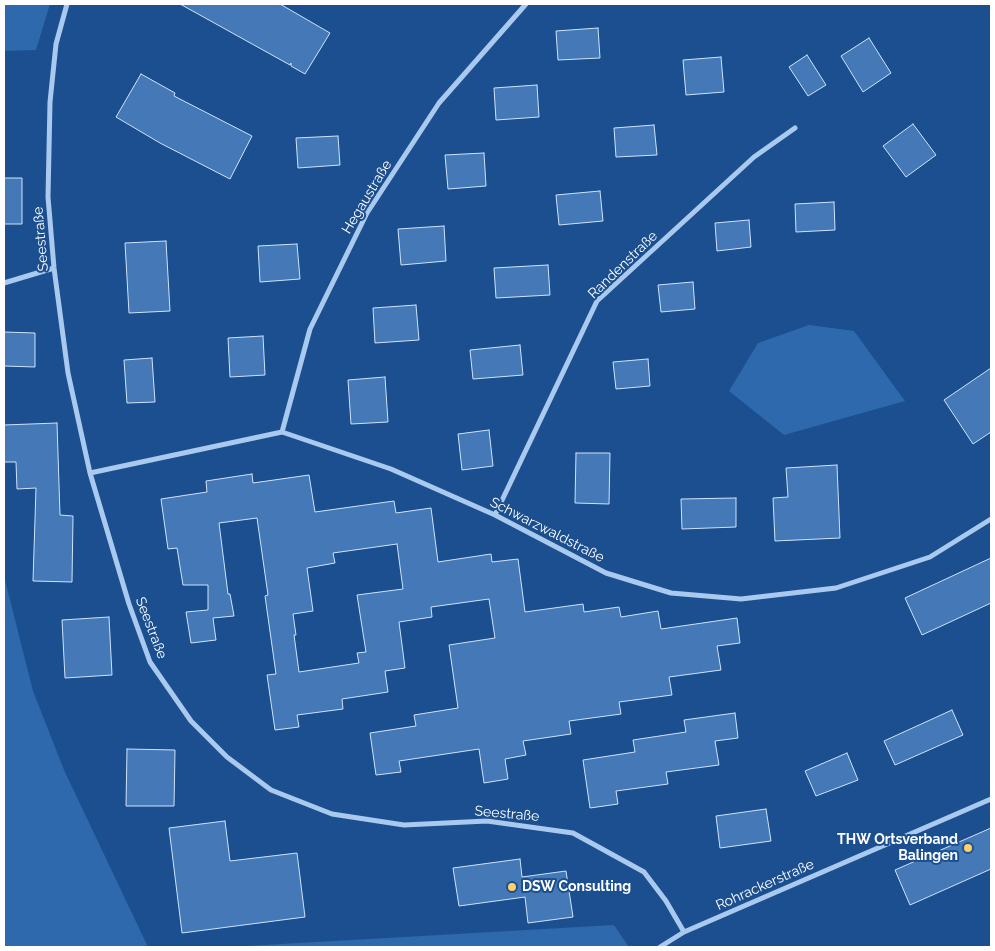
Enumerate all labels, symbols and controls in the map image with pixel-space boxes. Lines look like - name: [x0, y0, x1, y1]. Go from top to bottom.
- street label: Hegaustraße: [338, 157, 396, 237]
- street label: Seestraße: [30, 206, 52, 272]
- street label: Randenstraße: [585, 228, 661, 302]
- street label: Schwarzwaldstraße: [487, 494, 607, 566]
- street label: Seestraße: [132, 595, 170, 661]
- street label: Seestraße: [474, 803, 540, 825]
- place label: THW Ortsverband Balingen: [837, 832, 958, 864]
- marker: THW Ortsverband Balingen: [962, 842, 974, 854]
- street label: Rohrackerstraße: [713, 856, 817, 914]
- place label: DSW Consulting: [522, 879, 631, 895]
- marker: DSW Consulting: [506, 881, 518, 893]

